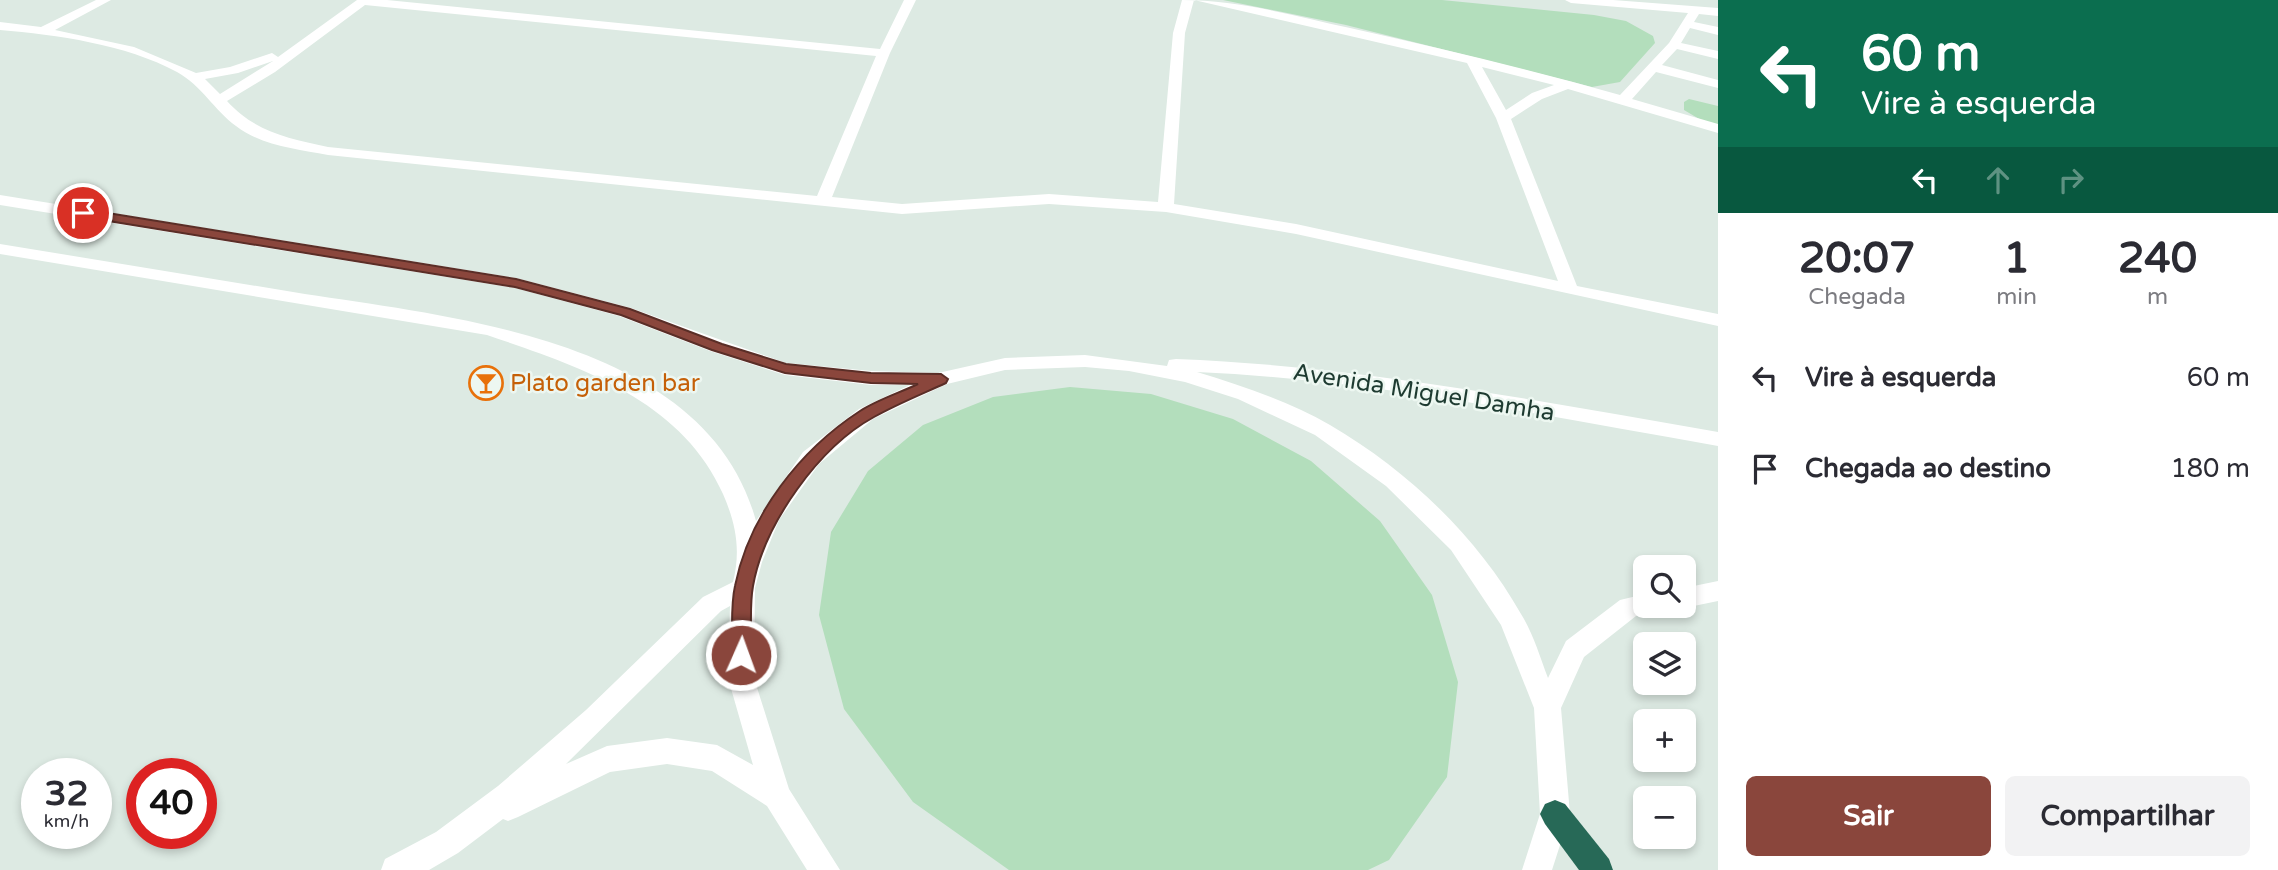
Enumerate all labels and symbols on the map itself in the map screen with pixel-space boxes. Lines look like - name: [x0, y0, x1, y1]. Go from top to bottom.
- pin: [53, 183, 113, 243]
- street label: Avenida Miguel Damha: [1291, 357, 1557, 428]
- bar icon: Plato garden bar: [467, 364, 505, 402]
- place label: Plato garden bar: [510, 369, 701, 398]
- position arrow: [704, 618, 778, 692]
- speed limit sign: 40: [126, 758, 217, 849]

